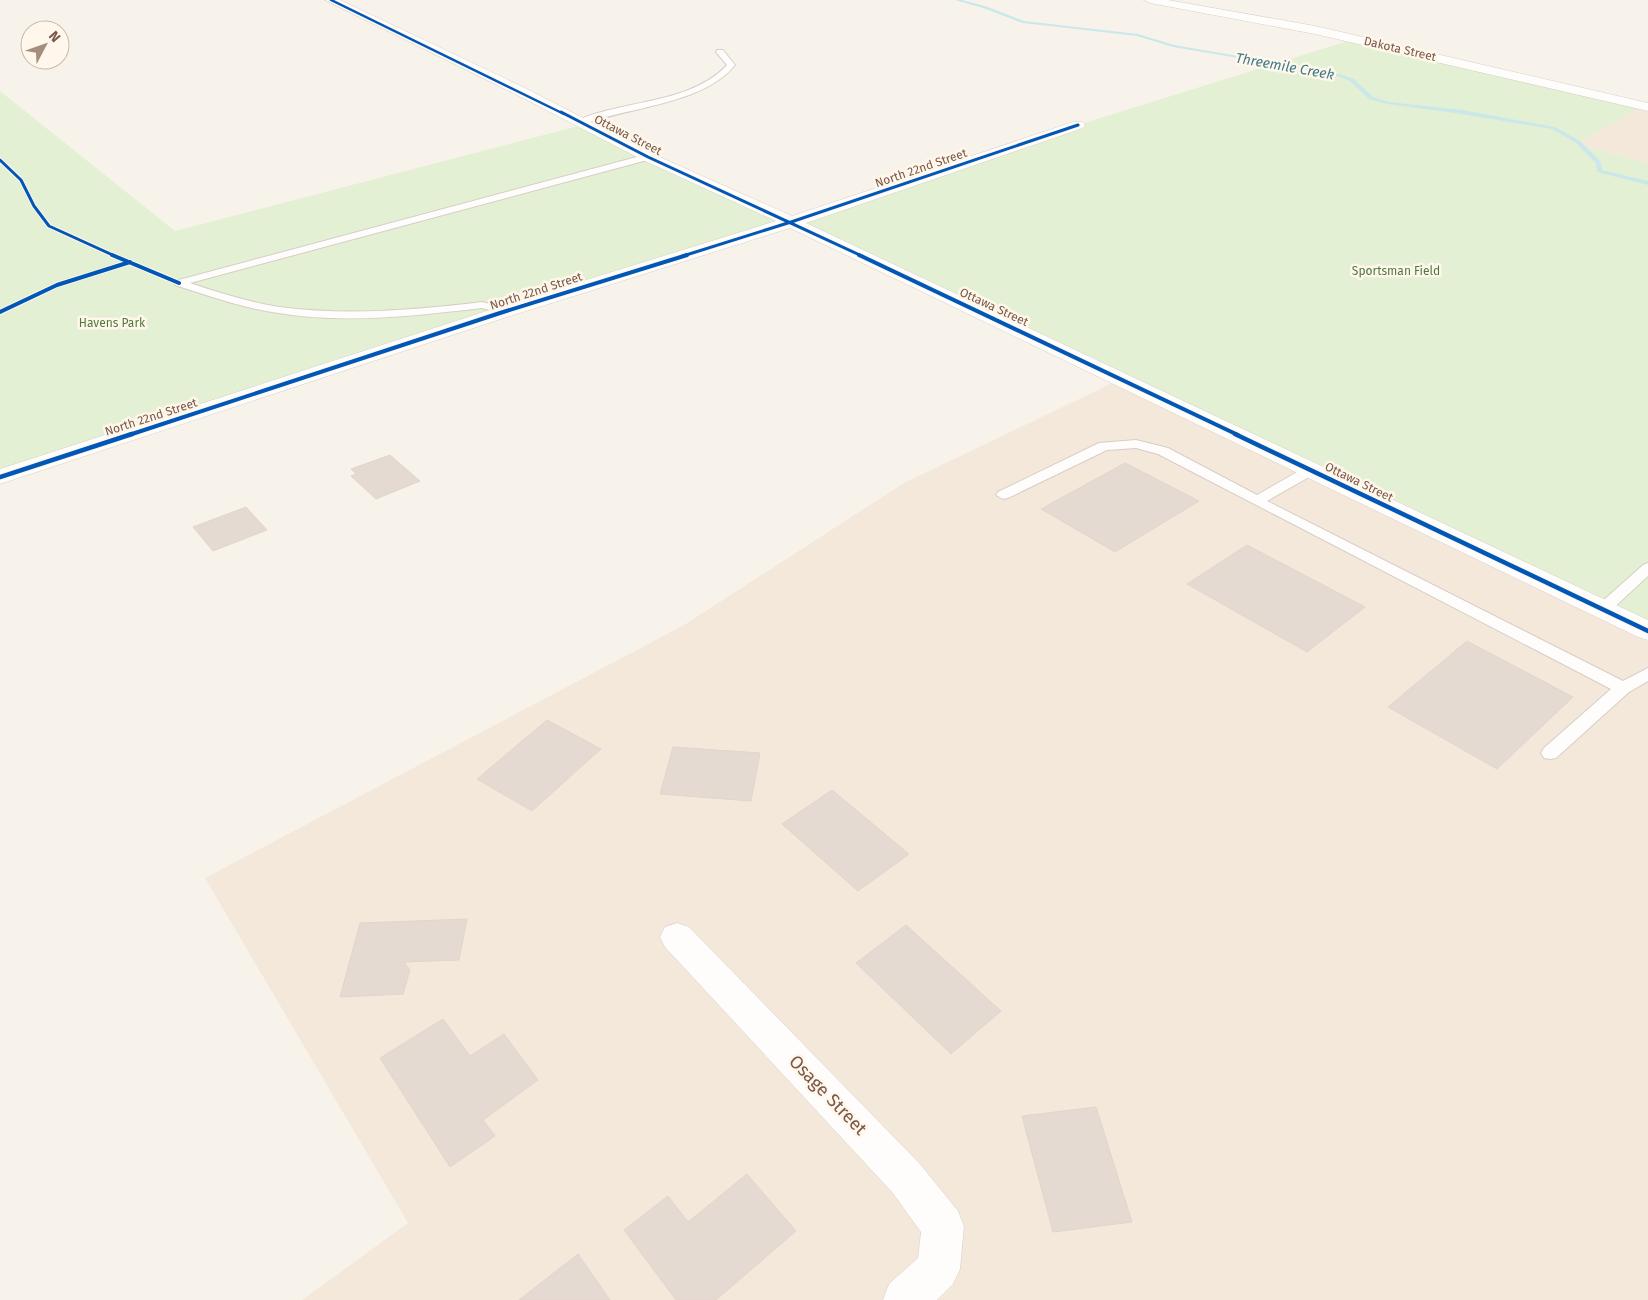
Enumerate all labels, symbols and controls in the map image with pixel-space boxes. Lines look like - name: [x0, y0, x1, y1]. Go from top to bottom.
- north arrow: [20, 20, 70, 70]
- text: N: [45, 28, 64, 46]
- street label: Dakota Street: [1363, 34, 1438, 64]
- water label: Threemile Creek: [1234, 49, 1336, 84]
- street label: Ottawa Street: [592, 112, 665, 158]
- street label: North 22nd Street: [873, 146, 969, 190]
- park label: Sportsman Field: [1352, 264, 1440, 278]
- street label: North 22nd Street: [488, 269, 585, 313]
- street label: Ottawa Street: [957, 285, 1031, 329]
- park label: Havens Park: [79, 316, 146, 330]
- street label: North 22nd Street: [103, 395, 200, 439]
- street label: Ottawa Street: [1323, 459, 1396, 505]
- street label: Osage Street: [784, 1050, 872, 1140]

